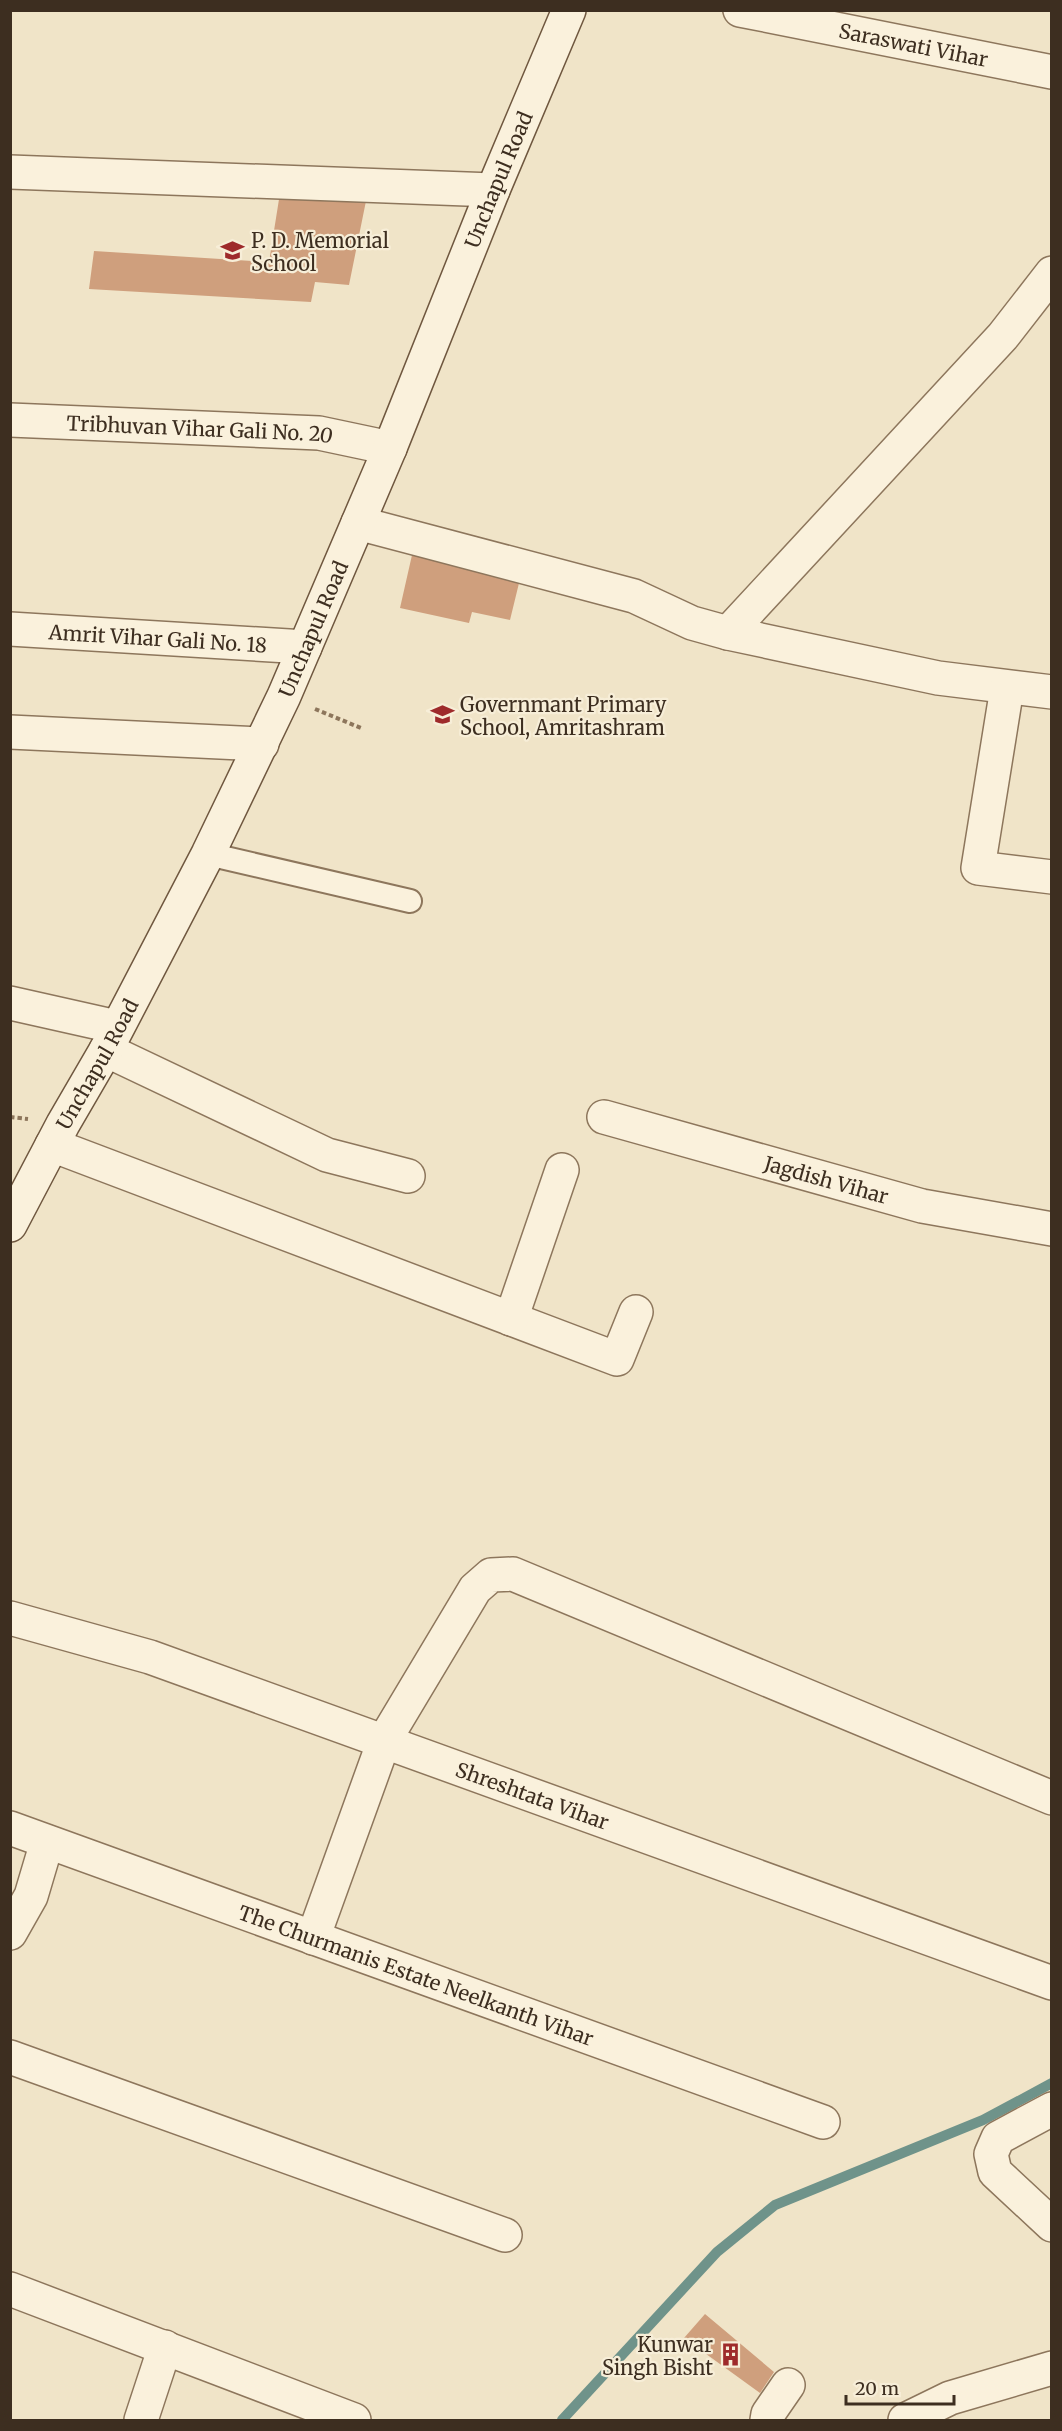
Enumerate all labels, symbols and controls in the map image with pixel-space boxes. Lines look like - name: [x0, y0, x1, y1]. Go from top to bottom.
- street label: Saraswati Vihar: [837, 17, 990, 72]
- street label: Unchapul Road: [459, 107, 537, 252]
- place label: P. D. Memorial School: [251, 228, 389, 276]
- school or university icon: P. D. Memorial School: [220, 238, 246, 264]
- street label: Tribhuvan Vihar Gali No. 20: [66, 410, 335, 448]
- street label: Unchapul Road: [273, 557, 353, 701]
- street label: Amrit Vihar Gali No. 18: [47, 619, 268, 657]
- place label: Governmant Primary School, Amritashram: [460, 692, 667, 740]
- school or university icon: Governmant Primary School, Amritashram: [429, 702, 455, 728]
- street label: Unchapul Road: [50, 994, 143, 1134]
- street label: Jagdish Vihar: [760, 1150, 891, 1209]
- street label: Shreshtata Vihar: [453, 1756, 612, 1834]
- street label: The Churmanis Estate Neelkanth Vihar: [235, 1899, 597, 2051]
- place label: Kunwar Singh Bisht: [602, 2332, 713, 2380]
- building icon: Kunwar Singh Bisht: [718, 2342, 744, 2368]
- scale bar: [846, 2368, 954, 2406]
- text: 20 m: [855, 2377, 899, 2400]

